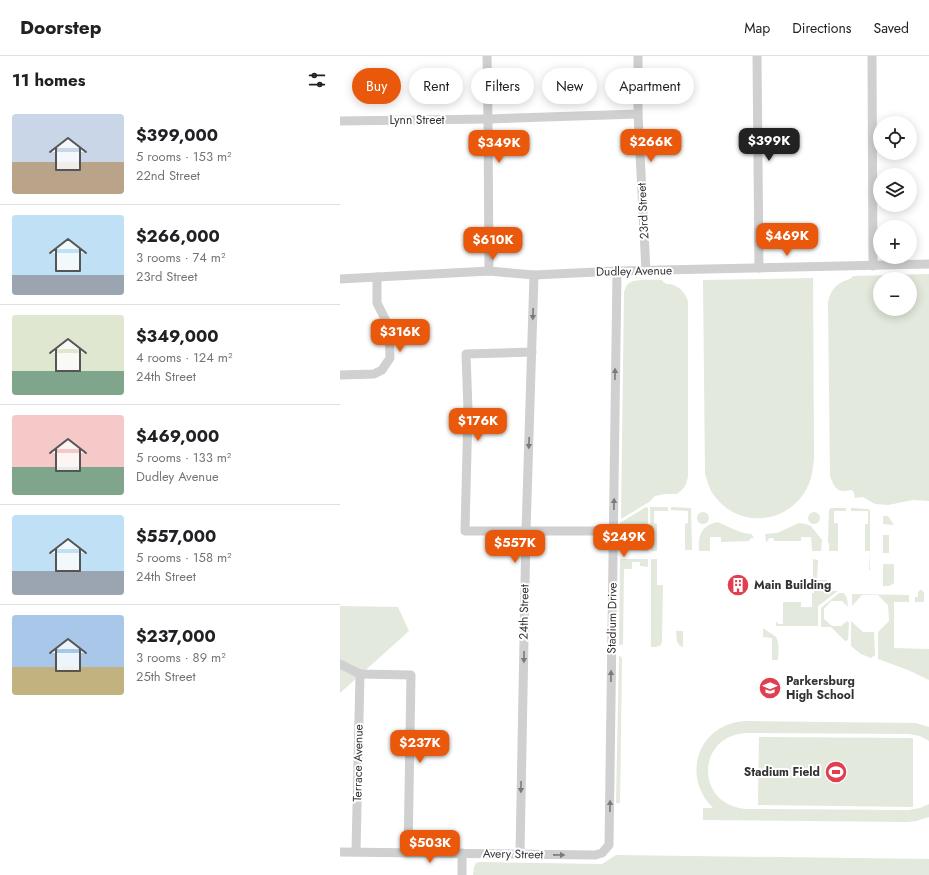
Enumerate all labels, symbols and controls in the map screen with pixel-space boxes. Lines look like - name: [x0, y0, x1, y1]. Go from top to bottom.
- text: Doorstep: [20, 14, 101, 41]
- text: Map: [744, 18, 770, 38]
- text: Directions: [792, 18, 852, 38]
- text: Saved: [874, 18, 909, 38]
- text: 11 homes: [12, 68, 86, 92]
- chip: Buy: [352, 68, 401, 104]
- chip: Rent: [409, 68, 463, 104]
- chip: Filters: [471, 68, 534, 104]
- chip: New: [542, 68, 597, 104]
- chip: Apartment: [605, 68, 694, 104]
- icon: filters: [306, 69, 328, 91]
- street label: Lynn Street: [390, 111, 445, 129]
- map controls: [873, 116, 917, 316]
- button: locate: [873, 116, 917, 160]
- text: $399,000: [136, 123, 218, 147]
- pin: $399K: [741, 128, 797, 162]
- pin: $266K: [623, 129, 679, 163]
- icon: home: [44, 130, 92, 178]
- pin: $349K: [471, 130, 527, 164]
- text: $399K: [748, 131, 790, 150]
- text: $266K: [629, 132, 673, 151]
- text: $349K: [477, 133, 521, 152]
- text: 5 rooms · 153 m²: [136, 147, 232, 166]
- text: 22nd Street: [136, 166, 200, 185]
- button: layers: [873, 168, 917, 212]
- street label: 23rd Street: [633, 182, 653, 240]
- button: +: [873, 220, 917, 264]
- pin: $469K: [759, 223, 815, 257]
- text: $266,000: [136, 224, 220, 248]
- text: $469K: [765, 226, 809, 245]
- pin: $610K: [465, 227, 521, 261]
- text: $610K: [472, 230, 514, 249]
- icon: home: [44, 231, 92, 279]
- text: 3 rooms · 74 m²: [136, 248, 225, 267]
- street label: Dudley Avenue: [596, 261, 672, 281]
- text: 23rd Street: [136, 267, 197, 286]
- button: −: [873, 272, 917, 316]
- one-way arrow: [530, 308, 536, 321]
- pin: $316K: [372, 319, 428, 353]
- text: $316K: [380, 322, 420, 341]
- text: $349,000: [136, 324, 218, 348]
- icon: home: [44, 331, 92, 379]
- text: 4 rooms · 124 m²: [136, 348, 232, 367]
- text: 24th Street: [136, 367, 196, 386]
- one-way arrow: [612, 367, 618, 380]
- pin: $176K: [450, 408, 506, 442]
- text: $176K: [458, 411, 498, 430]
- text: $469,000: [136, 424, 219, 448]
- icon: home: [44, 431, 92, 479]
- one-way arrow: [526, 437, 532, 450]
- text: 5 rooms · 133 m²: [136, 448, 231, 467]
- text: Dudley Avenue: [136, 467, 219, 486]
- one-way arrow: [611, 497, 617, 510]
- text: $557,000: [136, 524, 216, 548]
- pin: $249K: [596, 524, 652, 558]
- text: $249K: [602, 527, 646, 546]
- pin: $557K: [487, 530, 543, 564]
- icon: home: [44, 531, 92, 579]
- text: $557K: [494, 533, 536, 552]
- text: 5 rooms · 158 m²: [136, 548, 232, 567]
- text: 24th Street: [136, 567, 196, 586]
- building icon: Main Building: [725, 572, 751, 598]
- place label: Main Building: [754, 576, 831, 594]
- street label: Stadium Drive: [602, 582, 622, 654]
- street label: 24th Street: [515, 584, 533, 640]
- text: $237,000: [136, 624, 216, 648]
- icon: home: [44, 631, 92, 679]
- text: 3 rooms · 89 m²: [136, 648, 226, 667]
- one-way arrow: [520, 651, 527, 663]
- text: 25th Street: [136, 667, 196, 686]
- one-way arrow: [608, 670, 615, 682]
- place label: Parkersburg High School: [786, 672, 855, 704]
- school or university icon: Parkersburg High School: [757, 675, 783, 701]
- street label: Terrace Avenue: [348, 724, 368, 802]
- pin: $237K: [392, 730, 448, 764]
- text: $237K: [399, 733, 441, 752]
- sports icon: Stadium Field: [823, 759, 849, 785]
- place label: Stadium Field: [744, 763, 820, 781]
- one-way arrow: [518, 781, 524, 794]
- one-way arrow: [607, 799, 613, 812]
- pin: $503K: [402, 830, 458, 864]
- text: $503K: [409, 833, 451, 852]
- street label: Avery Street: [483, 844, 544, 864]
- one-way arrow: [553, 851, 565, 858]

